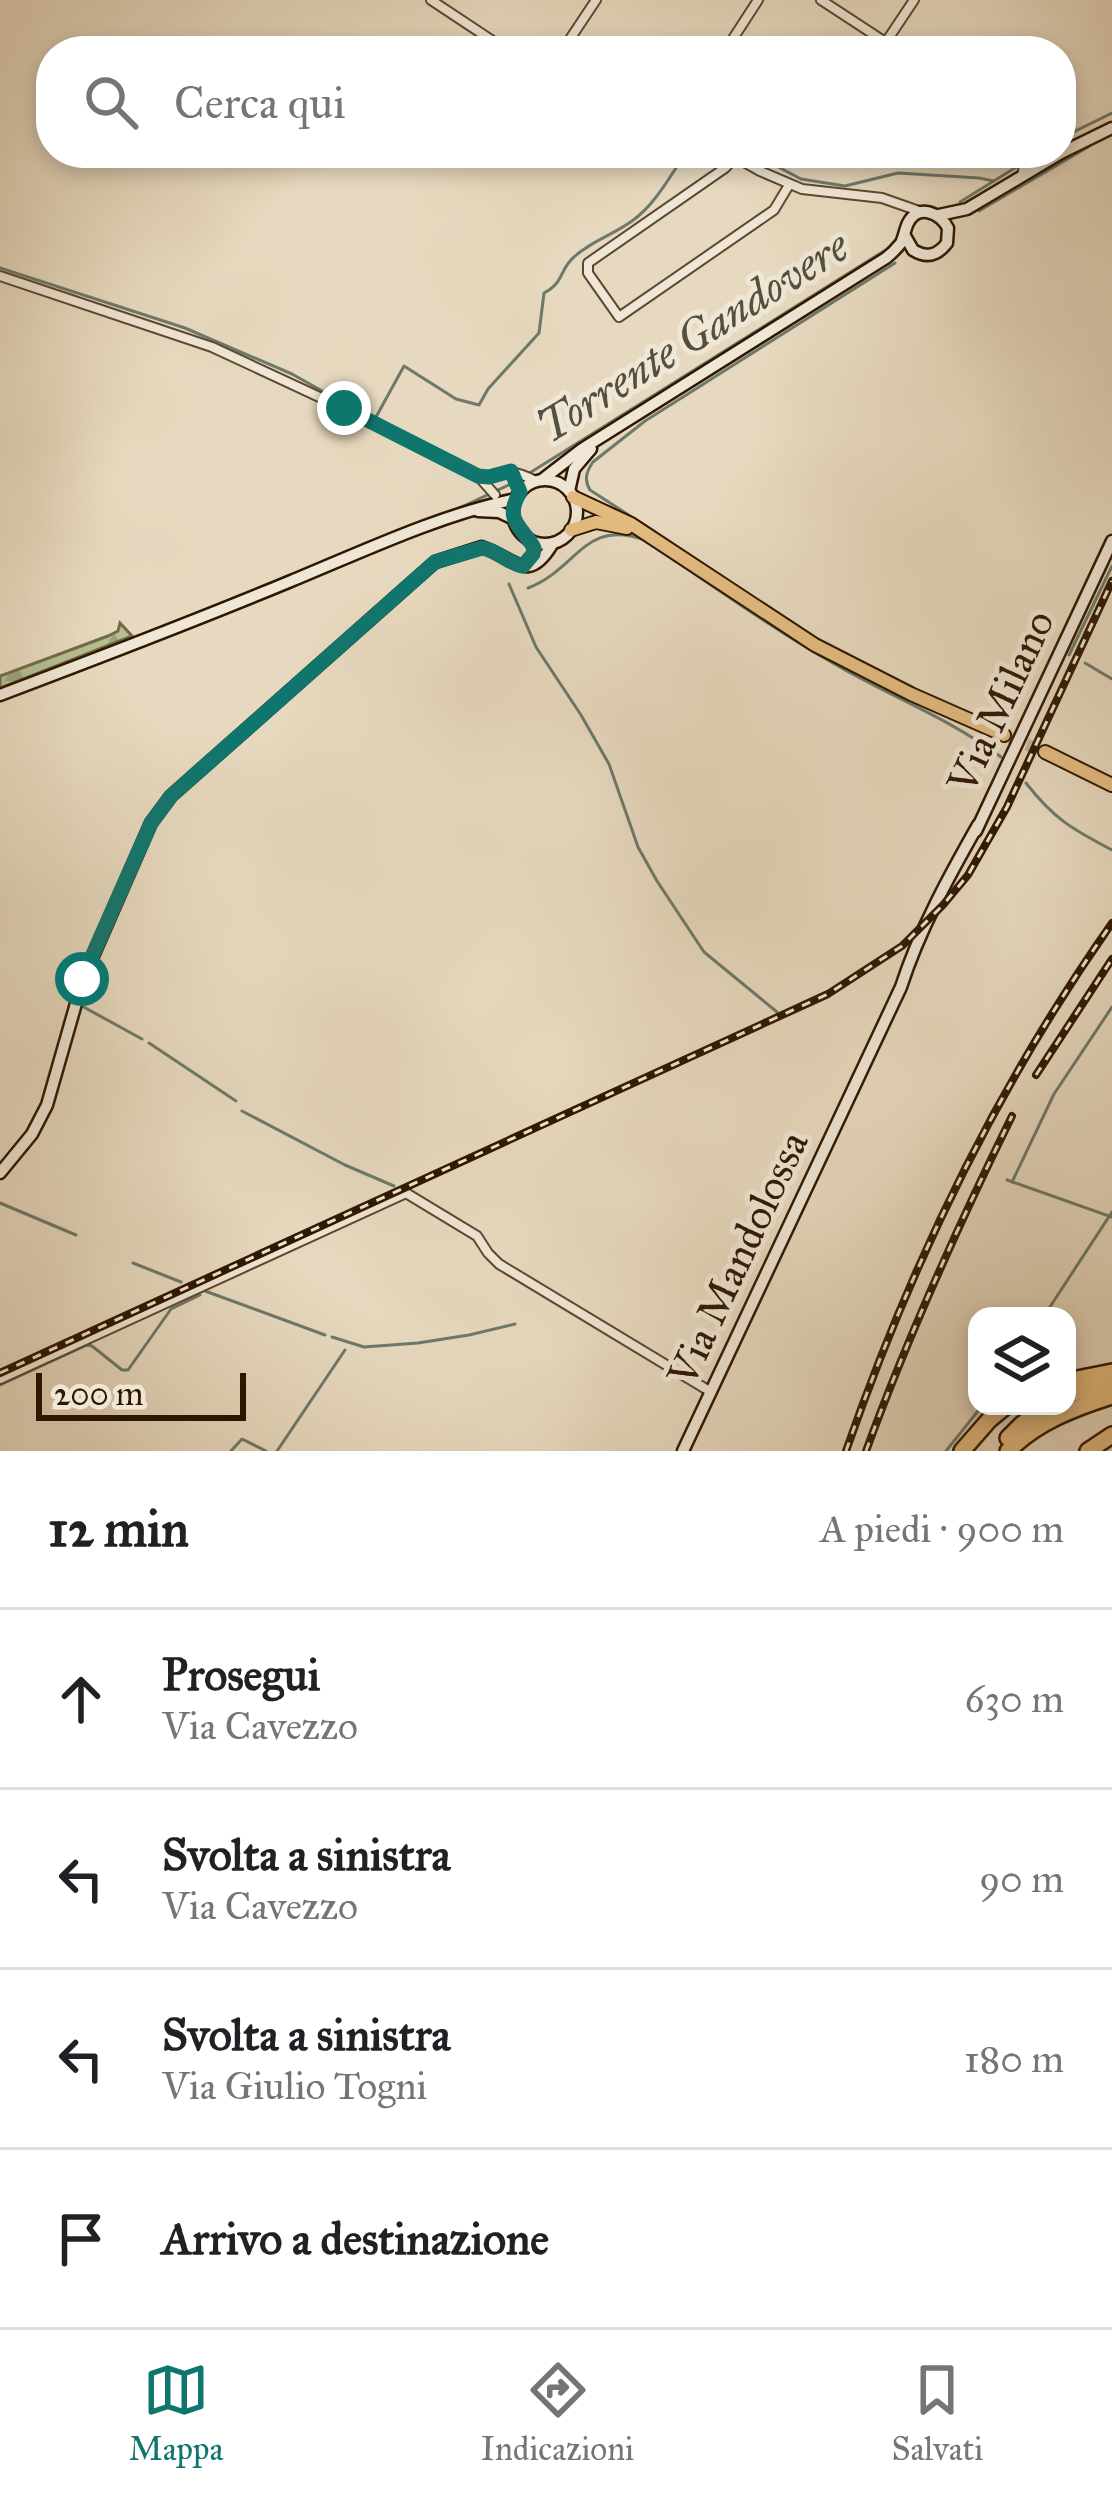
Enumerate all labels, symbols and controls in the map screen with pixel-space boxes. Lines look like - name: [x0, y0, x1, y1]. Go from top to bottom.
- search box: [36, 36, 1076, 168]
- icon: search: [78, 69, 144, 135]
- text: Cerca qui: [174, 75, 346, 130]
- water label: Torrente Gandovere: [526, 218, 859, 454]
- route end: [317, 381, 371, 435]
- street label: Via Milano: [936, 602, 1066, 802]
- route start: [55, 952, 109, 1006]
- street label: Via Mandolossa: [656, 1123, 820, 1395]
- map controls: [968, 1307, 1076, 1415]
- button: layers: [968, 1307, 1076, 1415]
- scale bar: [36, 1367, 246, 1420]
- text: 200 m: [54, 1374, 144, 1414]
- text: 12 min: [48, 1498, 189, 1560]
- text: A piedi · 900 m: [820, 1505, 1064, 1553]
- text: Prosegui: [162, 1647, 320, 1702]
- icon: ahead: [48, 1666, 114, 1732]
- text: 630 m: [965, 1675, 1064, 1723]
- text: Via Cavezzo: [162, 1702, 358, 1750]
- text: Svolta a sinistra: [162, 1827, 451, 1882]
- icon: left: [48, 1846, 114, 1912]
- text: 90 m: [979, 1855, 1064, 1903]
- text: Via Cavezzo: [162, 1882, 358, 1930]
- text: Svolta a sinistra: [162, 2007, 451, 2062]
- icon: left: [48, 2026, 114, 2092]
- text: 180 m: [964, 2035, 1064, 2083]
- text: Via Giulio Togni: [162, 2062, 427, 2110]
- icon: arrive: [48, 2206, 114, 2272]
- text: Arrivo a destinazione: [162, 2211, 549, 2266]
- tab: Mappa: [129, 2357, 224, 2469]
- tab: Indicazioni: [481, 2357, 634, 2469]
- tab: Salvati: [891, 2357, 983, 2469]

